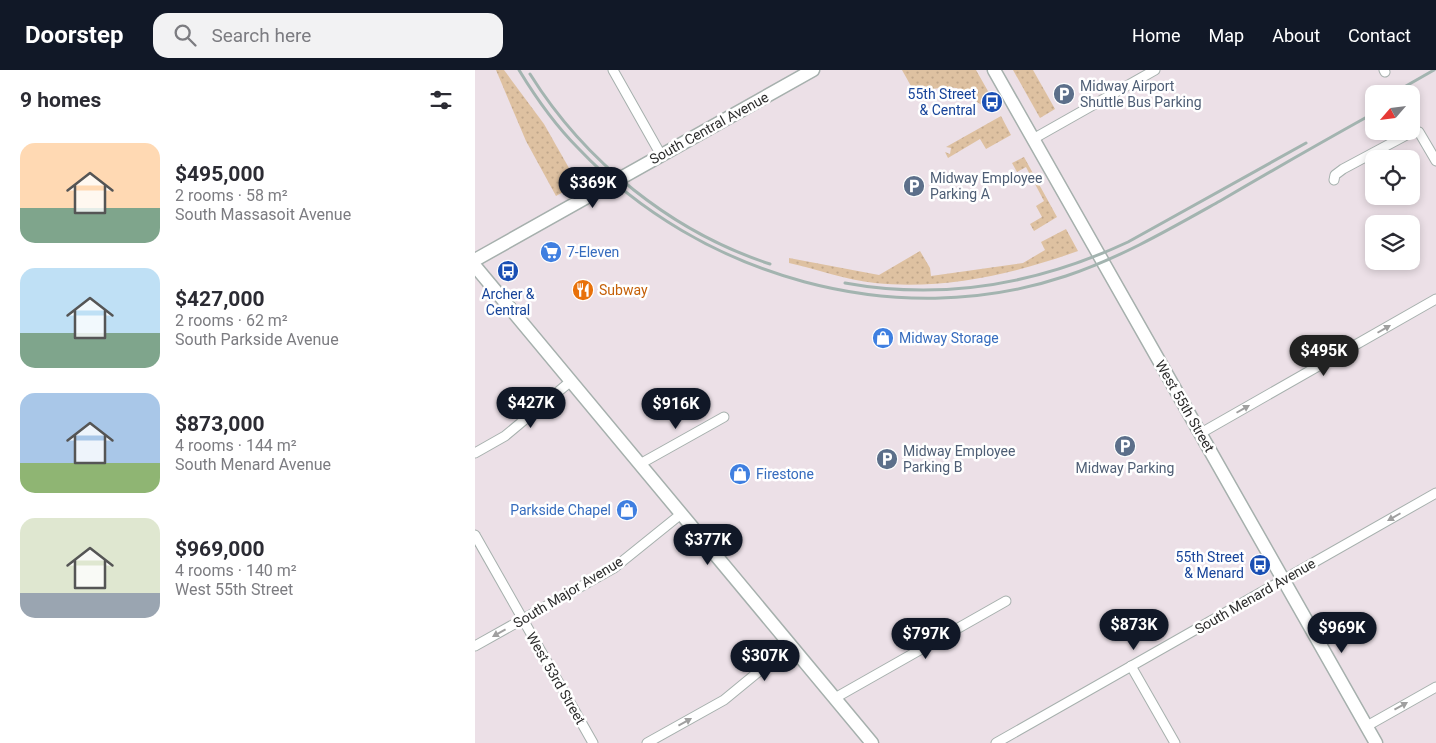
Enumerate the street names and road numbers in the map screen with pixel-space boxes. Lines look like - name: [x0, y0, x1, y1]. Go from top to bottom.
- street label: South Central Avenue: [647, 89, 771, 167]
- street label: West 55th Street: [1152, 357, 1218, 455]
- street label: South Major Avenue: [510, 553, 626, 631]
- street label: South Menard Avenue: [1192, 555, 1318, 637]
- street label: West 53rd Street: [523, 629, 589, 727]

